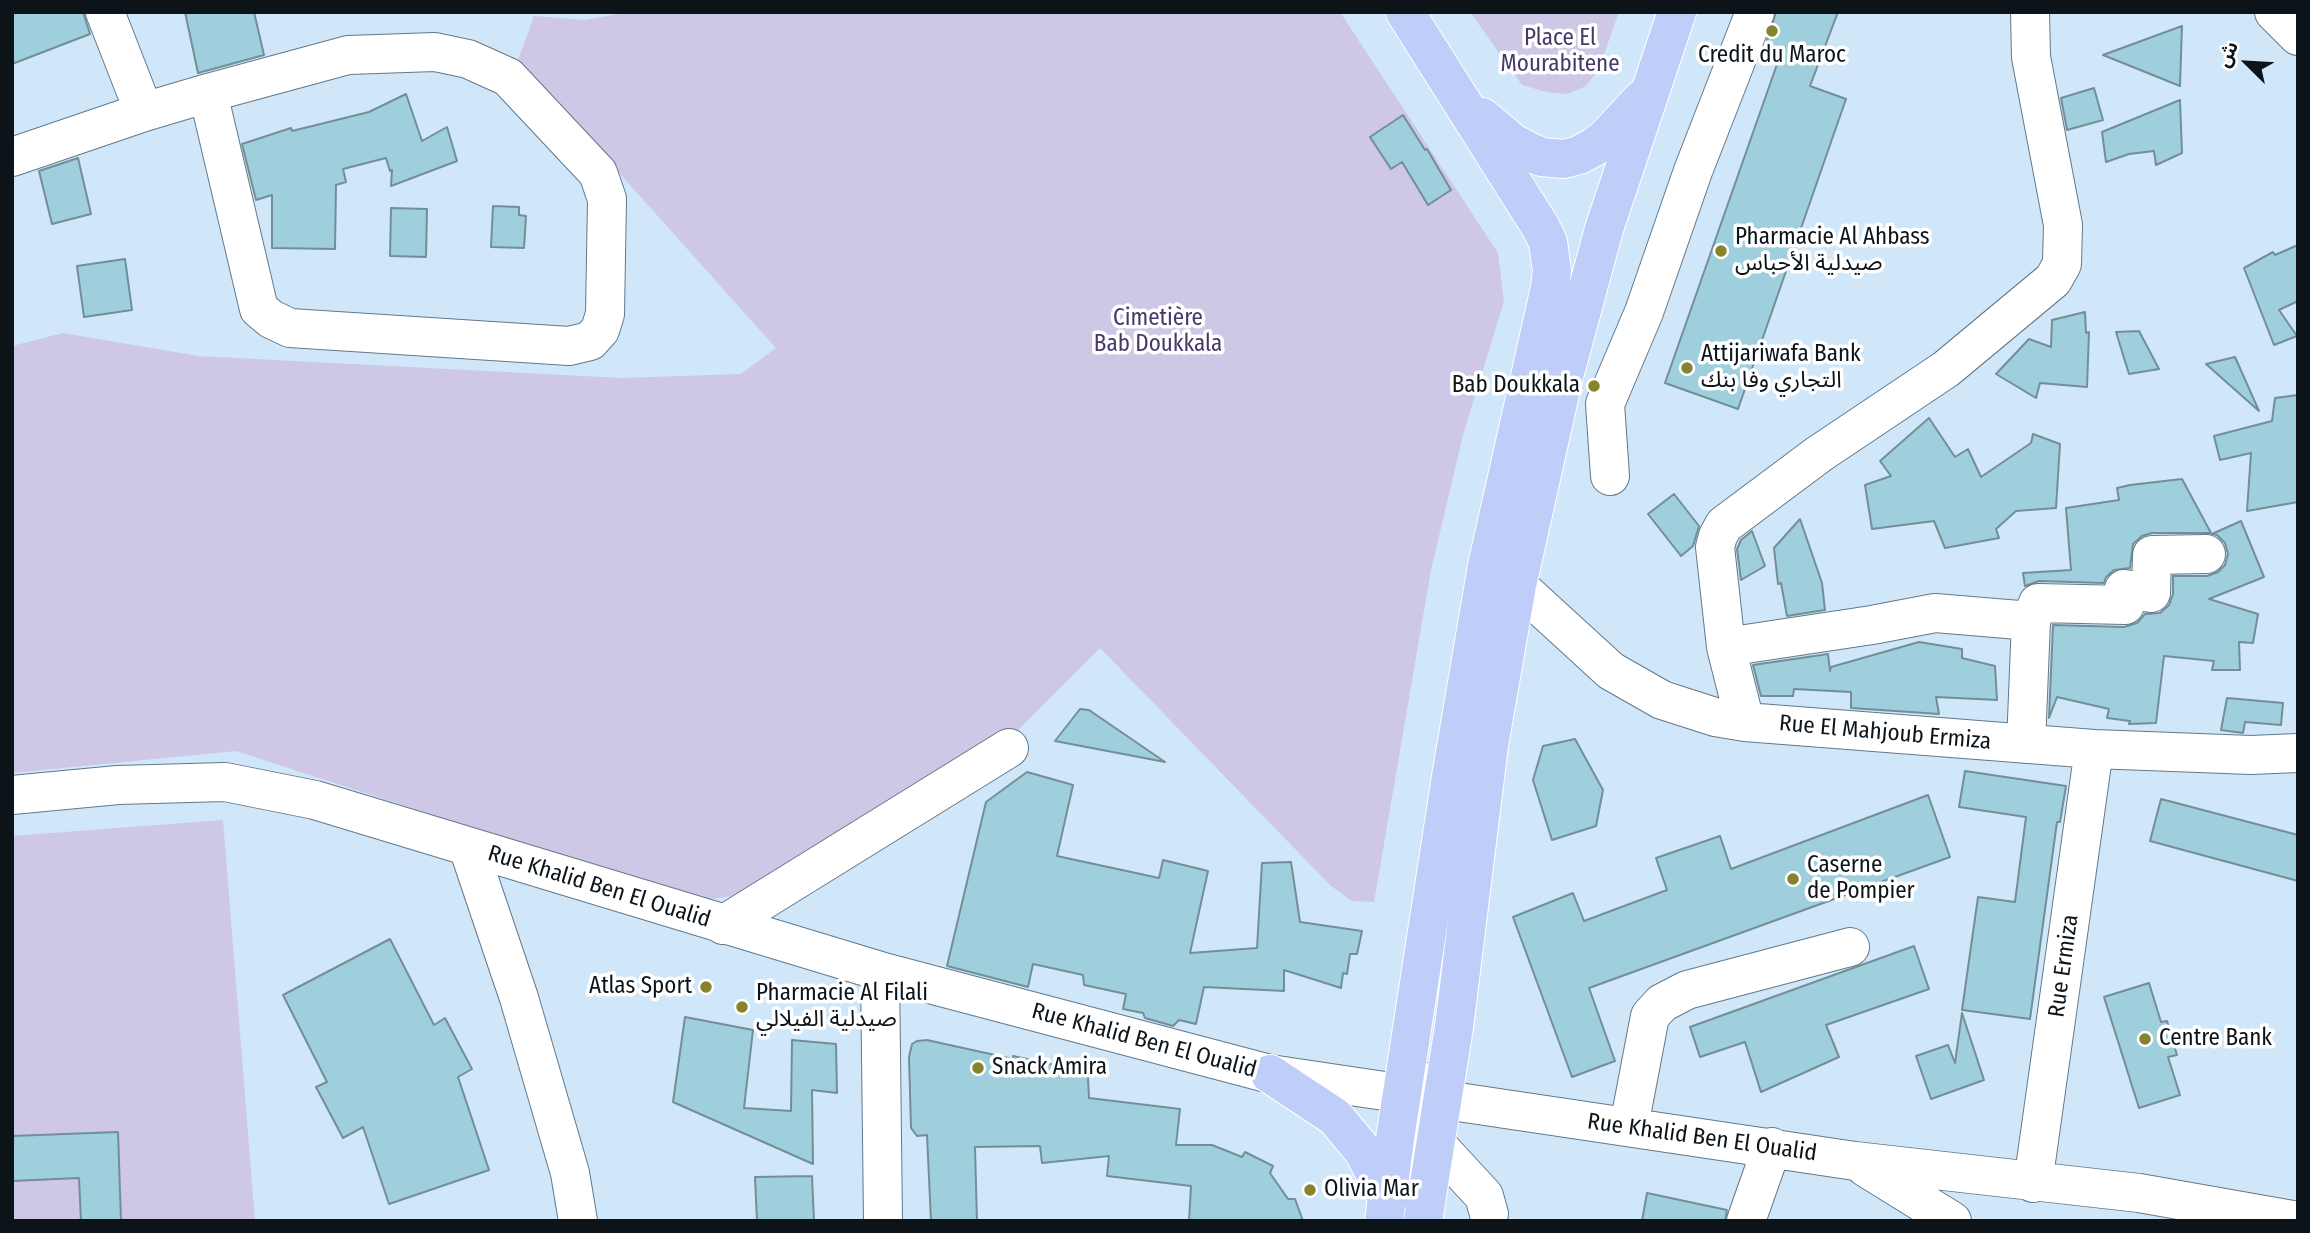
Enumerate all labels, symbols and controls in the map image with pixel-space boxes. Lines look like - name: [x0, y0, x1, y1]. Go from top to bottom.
- marker: Credit du Maroc: [1764, 23, 1780, 39]
- park label: Place El Mourabitene: [1500, 25, 1620, 79]
- north arrow: [2212, 28, 2282, 98]
- text: ش: [2212, 38, 2243, 71]
- place label: Credit du Maroc: [1698, 42, 1846, 70]
- place label: Pharmacie Al Ahbass صيدلية الأحباس: [1735, 224, 1930, 278]
- marker: Pharmacie Al Ahbass صيدلية الأحباس: [1713, 243, 1729, 259]
- park label: Cimetière Bab Doukkala: [1094, 305, 1222, 359]
- place label: Attijariwafa Bank التجاري وفا بنك: [1701, 341, 1861, 395]
- marker: Attijariwafa Bank التجاري وفا بنك: [1679, 360, 1695, 376]
- place label: Bab Doukkala: [1452, 372, 1580, 400]
- marker: Bab Doukkala: [1586, 378, 1602, 394]
- street label: Rue El Mahjoub Ermiza: [1778, 710, 1992, 756]
- street label: Rue Khalid Ben El Oualid: [484, 840, 714, 934]
- place label: Caserne de Pompier: [1807, 852, 1915, 906]
- marker: Caserne de Pompier: [1785, 871, 1801, 887]
- street label: Rue Ermiza: [2043, 913, 2085, 1019]
- place label: Atlas Sport: [589, 973, 692, 1001]
- marker: Atlas Sport: [698, 979, 714, 995]
- place label: Pharmacie Al Filali صيدلية الفيلالي: [756, 980, 928, 1034]
- street label: Rue Khalid Ben El Oualid: [1029, 998, 1259, 1084]
- marker: Pharmacie Al Filali صيدلية الفيلالي: [734, 999, 750, 1015]
- place label: Centre Bank: [2159, 1025, 2272, 1053]
- marker: Centre Bank: [2137, 1031, 2153, 1047]
- place label: Snack Amira: [992, 1054, 1107, 1082]
- marker: Snack Amira: [970, 1060, 986, 1076]
- street label: Rue Khalid Ben El Oualid: [1585, 1108, 1819, 1168]
- place label: Olivia Mar: [1324, 1176, 1419, 1204]
- marker: Olivia Mar: [1302, 1182, 1318, 1198]

